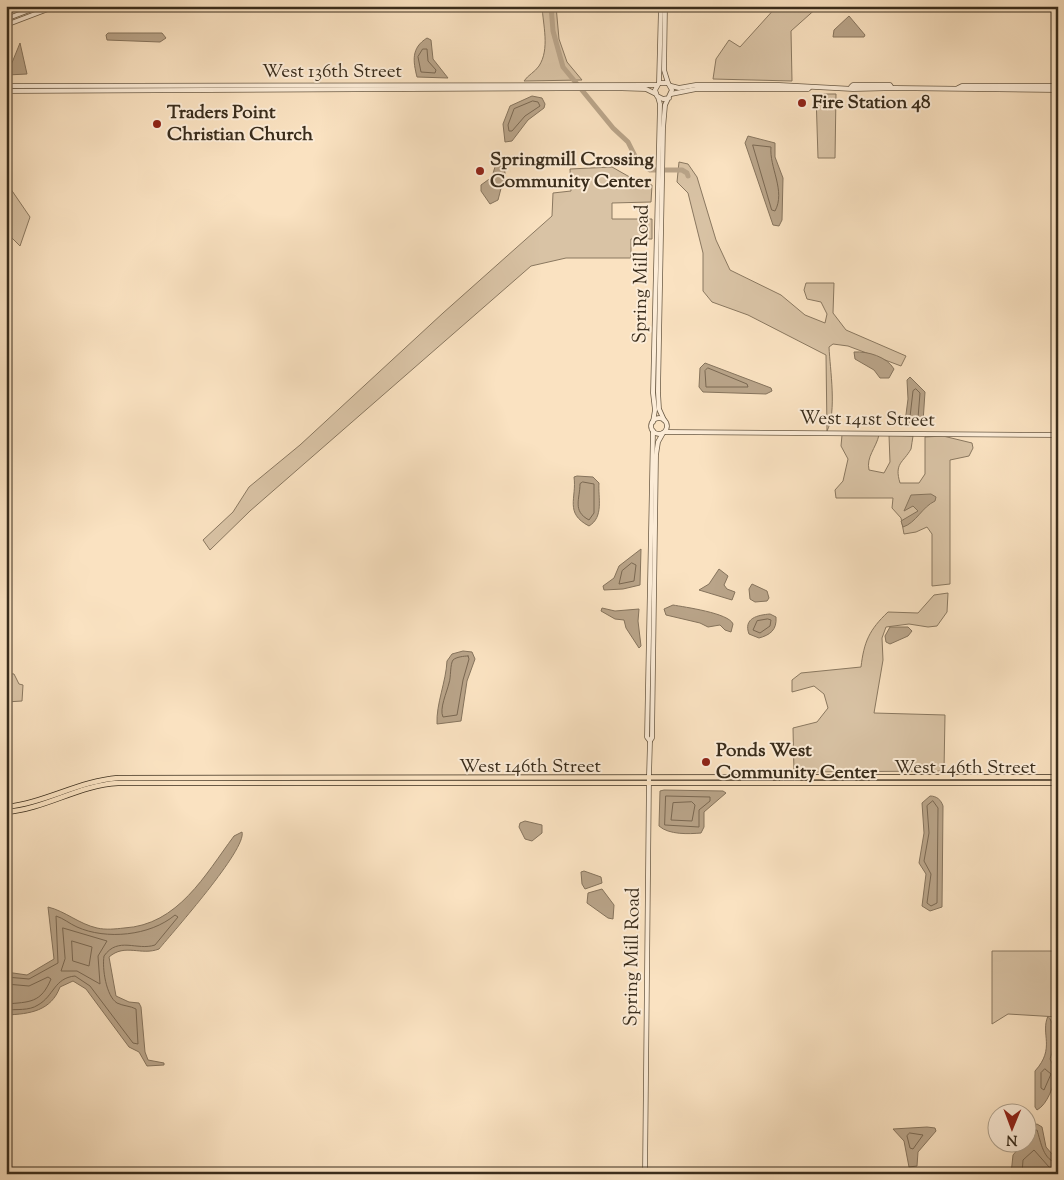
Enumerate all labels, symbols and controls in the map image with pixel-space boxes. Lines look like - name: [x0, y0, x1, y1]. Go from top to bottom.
- street label: West 136th Street: [262, 59, 403, 86]
- place label: Fire Station 48: [812, 90, 931, 117]
- marker: Fire Station 48: [796, 97, 808, 109]
- place label: Traders Point Christian Church: [167, 100, 314, 149]
- marker: Traders Point Christian Church: [151, 118, 163, 130]
- place label: Springmill Crossing Community Center: [490, 147, 654, 196]
- marker: Springmill Crossing Community Center: [474, 165, 486, 177]
- street label: Spring Mill Road: [627, 204, 657, 344]
- street label: West 141st Street: [799, 405, 936, 435]
- place label: Ponds West Community Center: [716, 738, 878, 787]
- street label: West 146th Street: [459, 754, 602, 781]
- street label: West 146th Street: [894, 755, 1037, 782]
- marker: Ponds West Community Center: [700, 756, 712, 768]
- street label: Spring Mill Road: [618, 887, 648, 1027]
- north arrow: [986, 1102, 1036, 1152]
- text: N: [1006, 1129, 1018, 1149]

